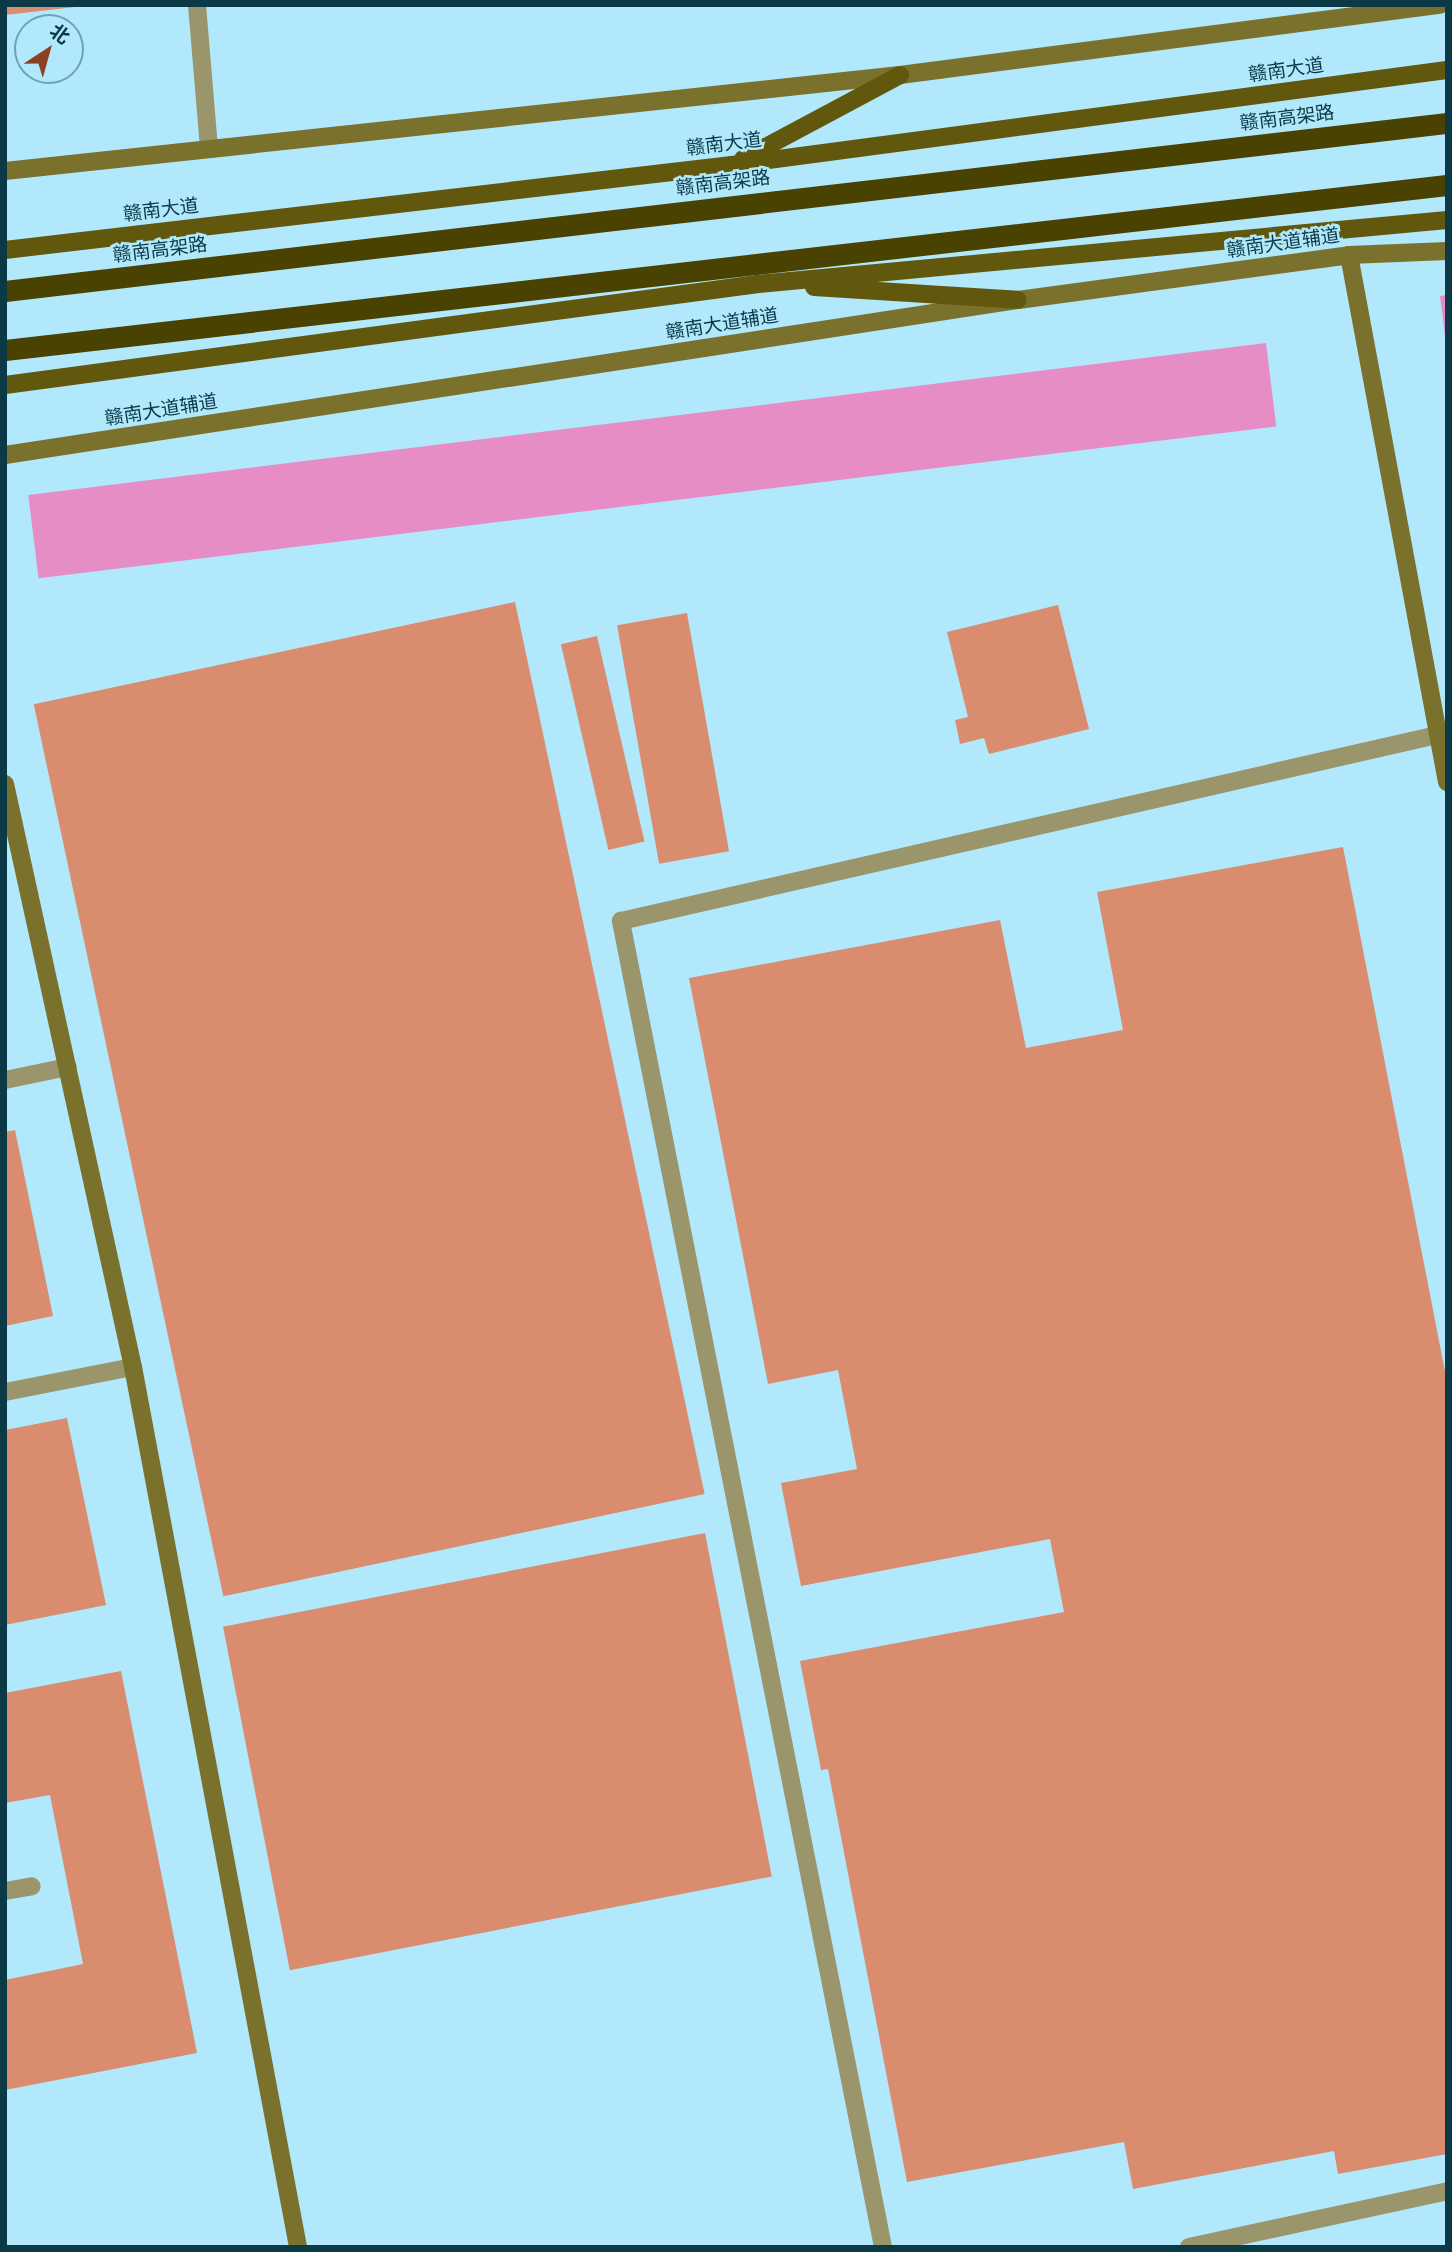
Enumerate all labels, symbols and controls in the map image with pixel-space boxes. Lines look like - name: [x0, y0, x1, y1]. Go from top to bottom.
- north arrow: [14, 14, 84, 84]
- text: 北: [45, 18, 75, 49]
- street label: 赣南大道: [1247, 53, 1325, 87]
- street label: 赣南高架路: [1238, 101, 1336, 135]
- street label: 赣南大道: [685, 128, 763, 160]
- street label: 赣南高架路: [674, 166, 772, 200]
- street label: 赣南大道: [122, 194, 200, 226]
- street label: 赣南大道辅道: [1225, 224, 1341, 262]
- street label: 赣南高架路: [111, 233, 209, 267]
- street label: 赣南大道辅道: [664, 304, 780, 344]
- street label: 赣南大道辅道: [103, 390, 219, 430]

